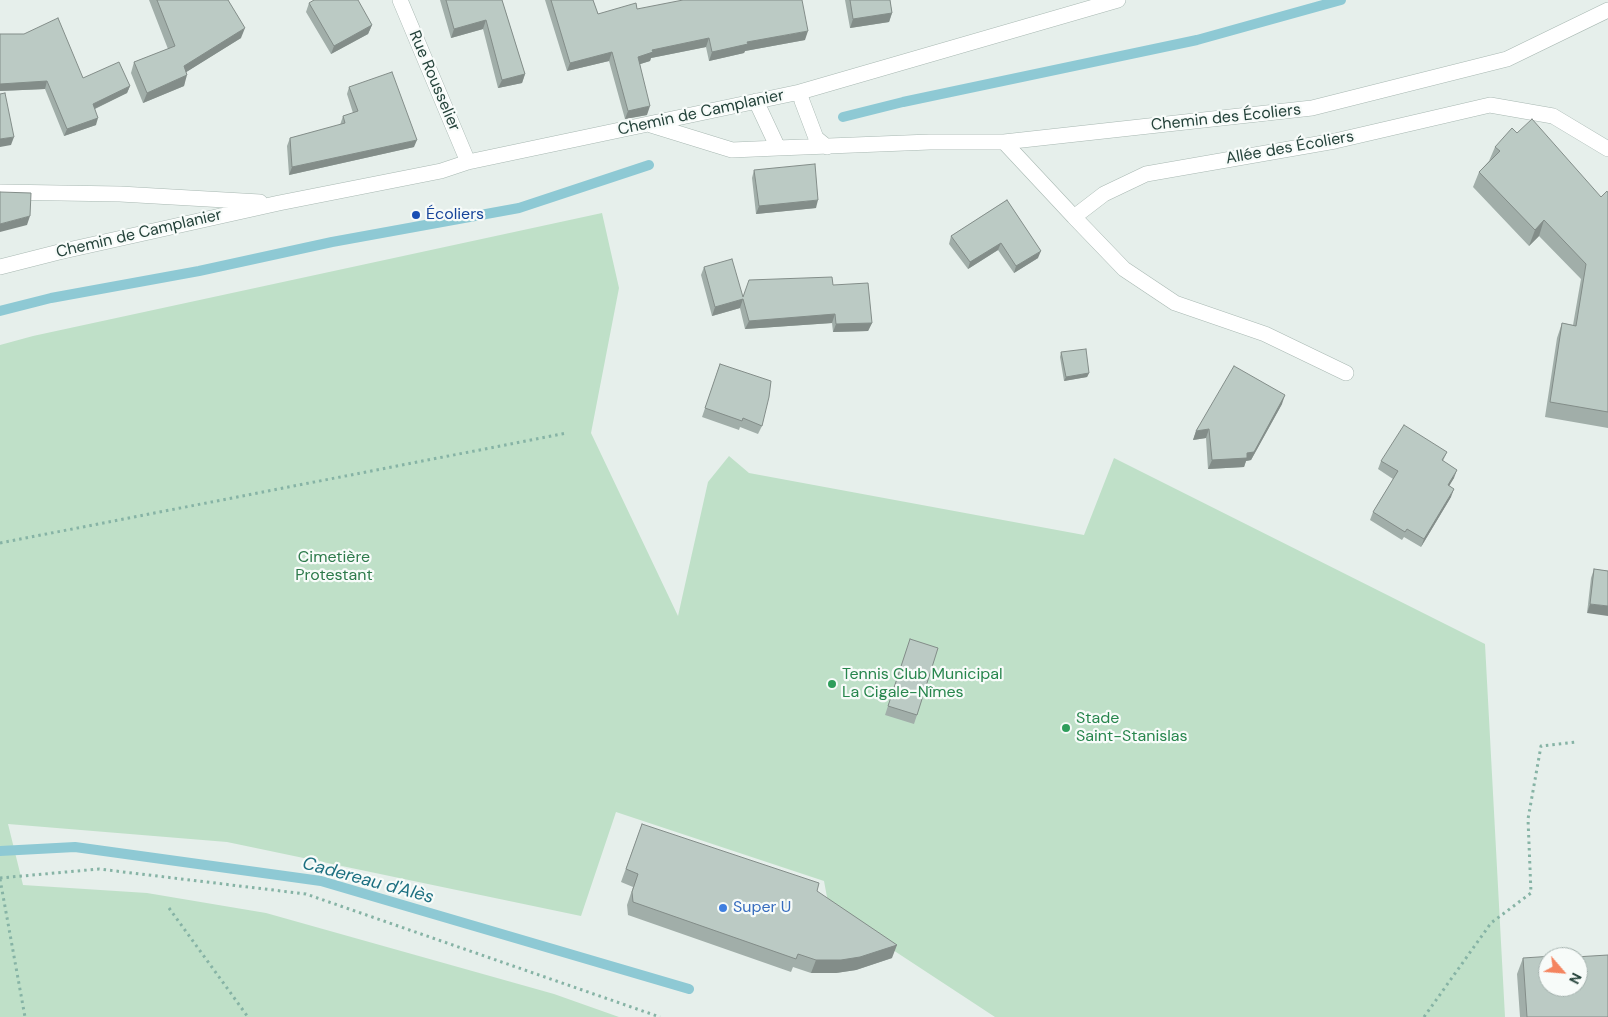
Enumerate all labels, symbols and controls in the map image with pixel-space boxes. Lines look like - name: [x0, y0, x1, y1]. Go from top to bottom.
- street label: Rue Rousselier: [404, 28, 464, 134]
- street label: Chemin de Camplanier: [616, 86, 786, 140]
- street label: Chemin des Écoliers: [1150, 101, 1302, 135]
- street label: Allée des Écoliers: [1224, 127, 1356, 169]
- place label: Écoliers: [426, 205, 484, 225]
- street label: Chemin de Camplanier: [54, 206, 224, 262]
- marker: Écoliers: [410, 209, 422, 221]
- park label: Cimetière Protestant: [295, 548, 373, 586]
- place label: Tennis Club Municipal La Cigale-Nîmes: [842, 665, 1003, 703]
- marker: Tennis Club Municipal La Cigale-Nîmes: [826, 678, 838, 690]
- place label: Stade Saint-Stanislas: [1076, 709, 1188, 747]
- marker: Stade Saint-Stanislas: [1060, 722, 1072, 734]
- water label: Cadereau d'Alès: [300, 853, 436, 909]
- place label: Super U: [733, 898, 791, 918]
- marker: Super U: [717, 902, 729, 914]
- north arrow: [1538, 947, 1588, 997]
- text: N: [1565, 970, 1586, 987]

